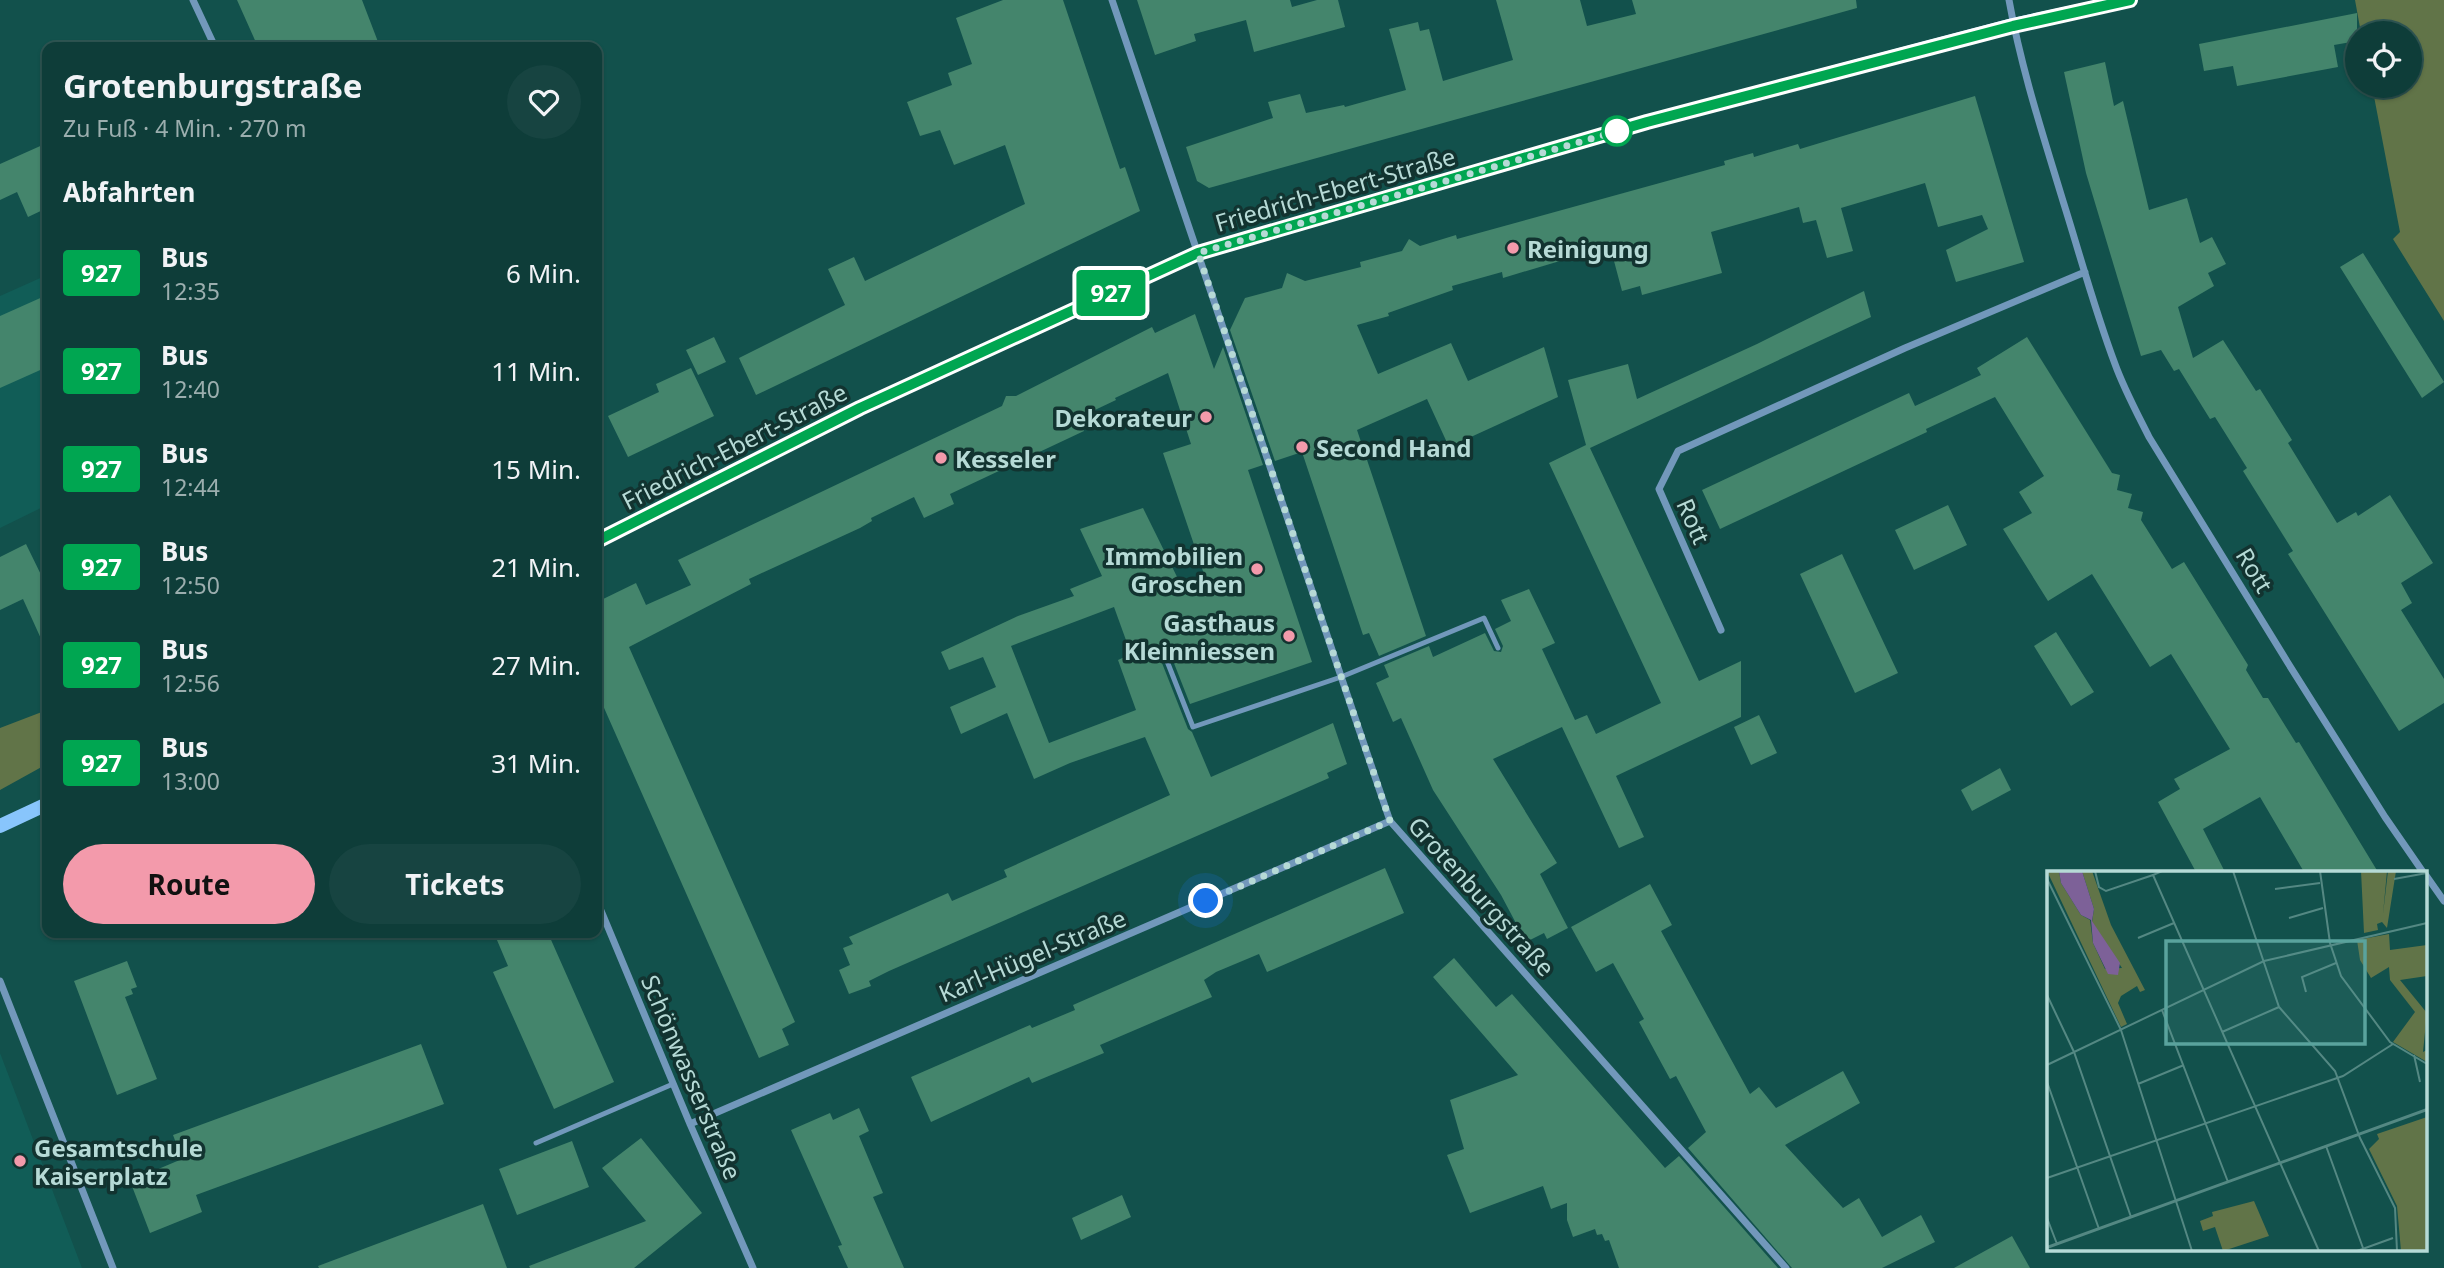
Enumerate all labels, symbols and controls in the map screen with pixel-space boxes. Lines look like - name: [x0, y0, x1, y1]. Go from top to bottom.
- map controls: [2345, 21, 2422, 98]
- button: locate: [2345, 21, 2422, 98]
- text: Grotenburgstraße: [63, 63, 362, 108]
- button: heart: [507, 65, 581, 139]
- text: Zu Fuß · 4 Min. · 270 m: [63, 112, 307, 144]
- unlabelled marker: [1602, 116, 1632, 146]
- street label: Friedrich-Ebert-Straße: [1211, 139, 1459, 239]
- text: Abfahrten: [63, 174, 195, 210]
- place label: Reinigung: [1527, 232, 1649, 265]
- text: Bus: [161, 239, 208, 275]
- marker: Reinigung: [1505, 240, 1521, 256]
- text: 6 Min.: [506, 255, 581, 291]
- text: 927: [81, 256, 122, 289]
- line badge: 927: [1071, 270, 1151, 316]
- text: 12:35: [161, 275, 220, 307]
- text: 927: [1090, 276, 1132, 309]
- text: Bus: [161, 337, 208, 373]
- text: 11 Min.: [491, 353, 581, 389]
- text: 927: [81, 354, 122, 387]
- text: 12:40: [161, 373, 220, 405]
- street label: Friedrich-Ebert-Straße: [616, 375, 852, 517]
- place label: Dekorateur: [1055, 401, 1192, 434]
- marker: Dekorateur: [1198, 409, 1214, 425]
- place label: Second Hand: [1316, 431, 1471, 464]
- text: Bus: [161, 435, 208, 471]
- marker: Second Hand: [1294, 439, 1310, 455]
- place label: Kesseler: [955, 442, 1056, 475]
- marker: Kesseler: [933, 450, 949, 466]
- text: 15 Min.: [491, 451, 581, 487]
- text: 927: [81, 452, 122, 485]
- text: 12:44: [161, 471, 220, 503]
- street label: Rott: [1669, 493, 1719, 549]
- text: Bus: [161, 533, 208, 569]
- place label: Immobilien Groschen: [1105, 539, 1243, 600]
- street label: Rott: [2229, 541, 2281, 599]
- text: 21 Min.: [491, 549, 581, 585]
- text: 927: [81, 550, 122, 583]
- marker: Immobilien Groschen: [1249, 561, 1265, 577]
- text: 12:50: [161, 569, 220, 601]
- place label: Gasthaus Kleinniessen: [1124, 606, 1275, 667]
- marker: Gasthaus Kleinniessen: [1281, 628, 1297, 644]
- text: Bus: [161, 631, 208, 667]
- text: 27 Min.: [491, 647, 581, 683]
- text: 927: [81, 648, 122, 681]
- text: 12:56: [161, 667, 220, 699]
- text: Bus: [161, 729, 208, 765]
- text: 31 Min.: [491, 745, 581, 781]
- text: 927: [81, 746, 122, 779]
- text: 13:00: [161, 765, 220, 797]
- street label: Grotenburgstraße: [1401, 809, 1563, 983]
- button: Route: [63, 844, 315, 924]
- button: Tickets: [329, 844, 581, 924]
- inset map: [2047, 871, 2426, 1250]
- your location: [1188, 883, 1223, 918]
- street label: Karl-Hügel-Straße: [933, 901, 1131, 1009]
- street label: Schönwasserstraße: [634, 970, 750, 1184]
- place label: Gesamtschule Kaiserplatz: [34, 1131, 203, 1192]
- marker: Gesamtschule Kaiserplatz: [12, 1153, 28, 1169]

